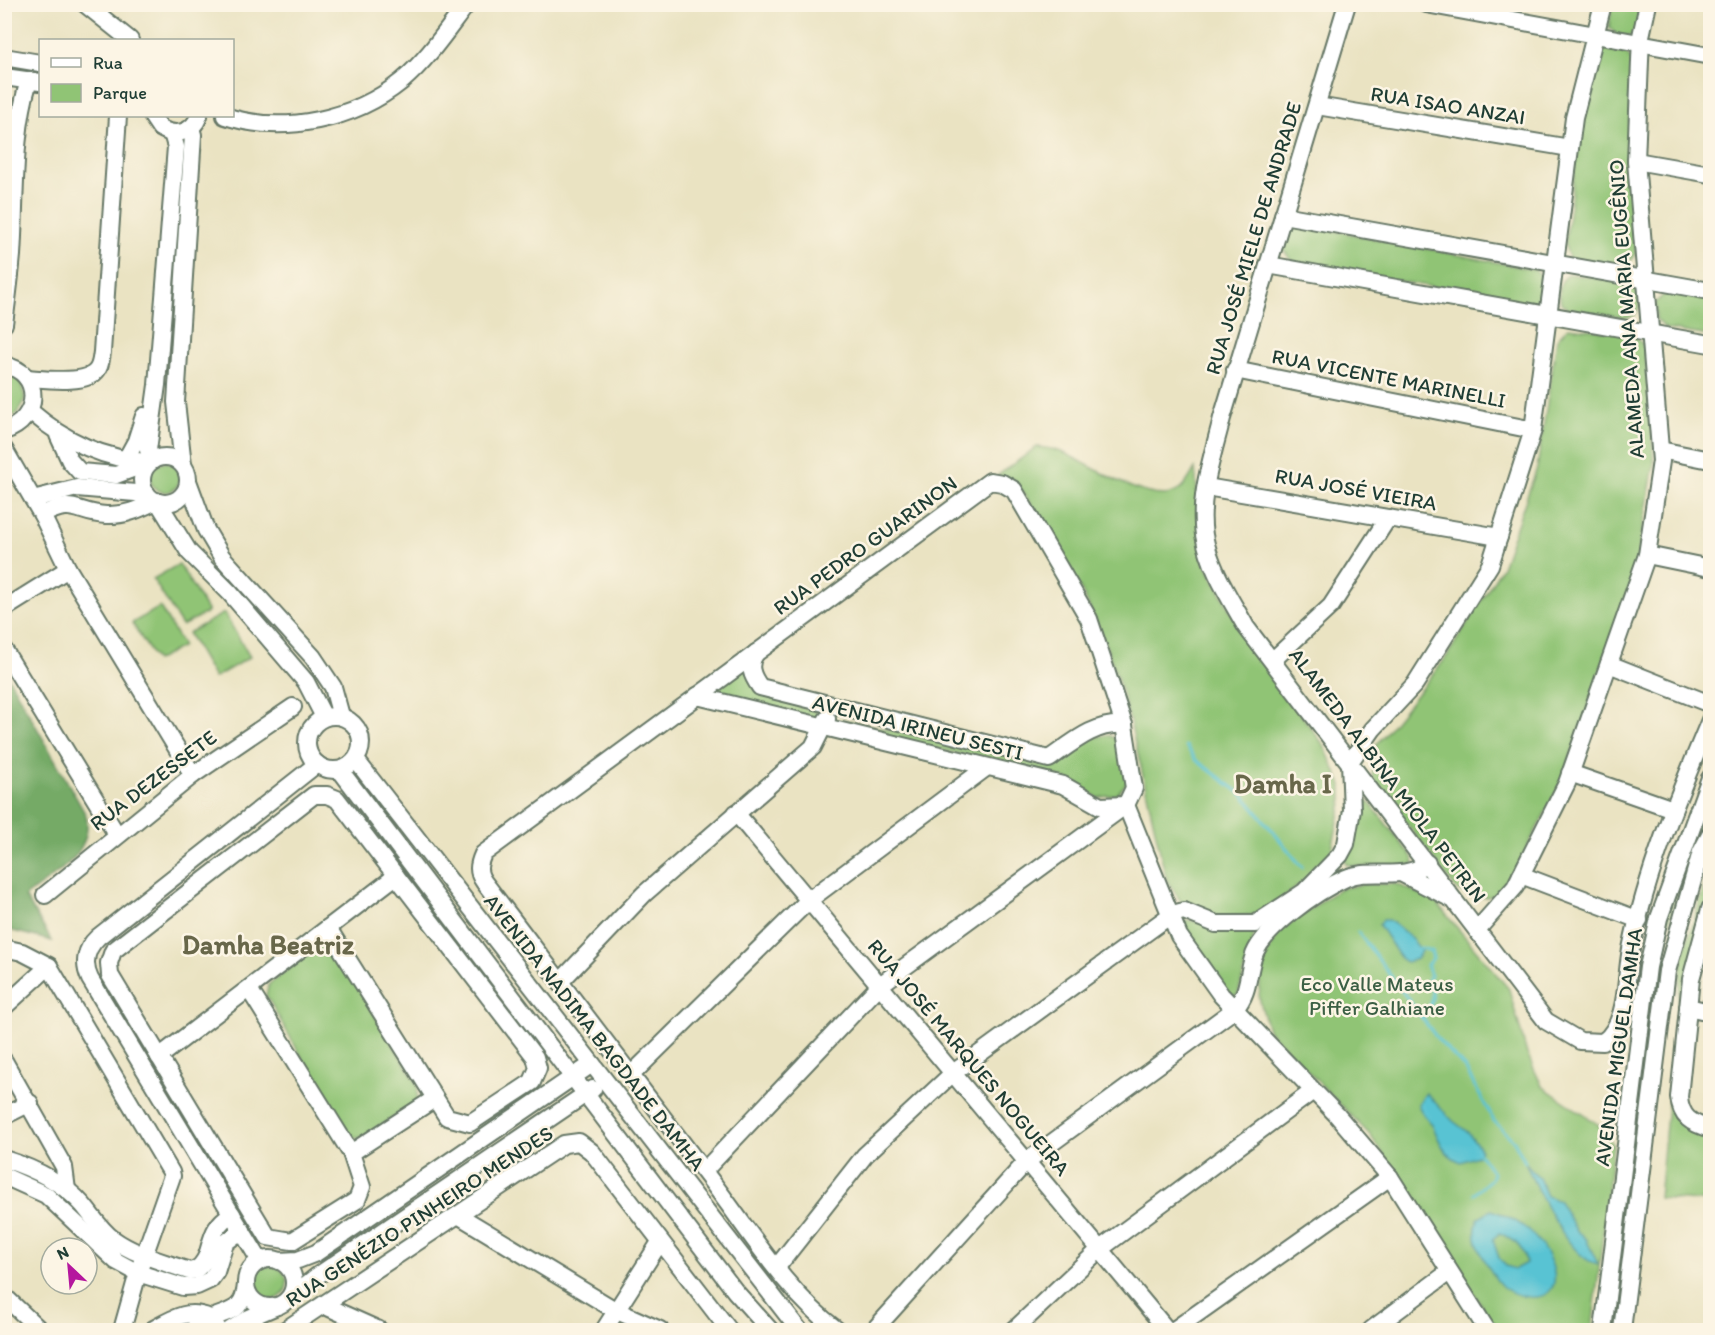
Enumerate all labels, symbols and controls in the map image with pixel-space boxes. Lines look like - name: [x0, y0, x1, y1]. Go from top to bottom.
- legend: [39, 39, 234, 117]
- text: Rua: [93, 52, 123, 74]
- street label: RUA ISAO ANZAI: [1369, 80, 1527, 130]
- text: Parque: [93, 82, 147, 104]
- street label: RUA JOSÉ MIELE DE ANDRADE: [1200, 99, 1306, 377]
- street label: ALAMEDA ANA MARIA EUGÊNIO: [1603, 159, 1649, 459]
- street label: RUA VICENTE MARINELLI: [1270, 343, 1508, 413]
- street label: RUA JOSÉ VIEIRA: [1273, 462, 1439, 516]
- street label: RUA PEDRO GUARINON: [768, 470, 962, 620]
- street label: ALAMEDA ALBINA MIOLA PETRIN: [1284, 643, 1492, 907]
- street label: AVENIDA IRINEU SESTI: [810, 689, 1026, 765]
- street label: RUA DEZESSETE: [85, 724, 221, 836]
- district label: Damha I: [1234, 767, 1332, 800]
- street label: AVENIDA NADIMA BAGDADE DAMHA: [479, 889, 711, 1176]
- street label: AVENIDA MIGUEL DAMHA: [1589, 926, 1647, 1168]
- district label: Damha Beatriz: [182, 928, 355, 961]
- street label: RUA JOSÉ MARQUES NOGUEIRA: [863, 934, 1076, 1181]
- park label: Eco Valle Mateus Piffer Galhiane: [1300, 971, 1454, 1020]
- street label: RUA GENÉZIO PINHEIRO MENDES: [281, 1120, 557, 1312]
- north arrow: [39, 1236, 99, 1296]
- text: N: [54, 1242, 72, 1264]

